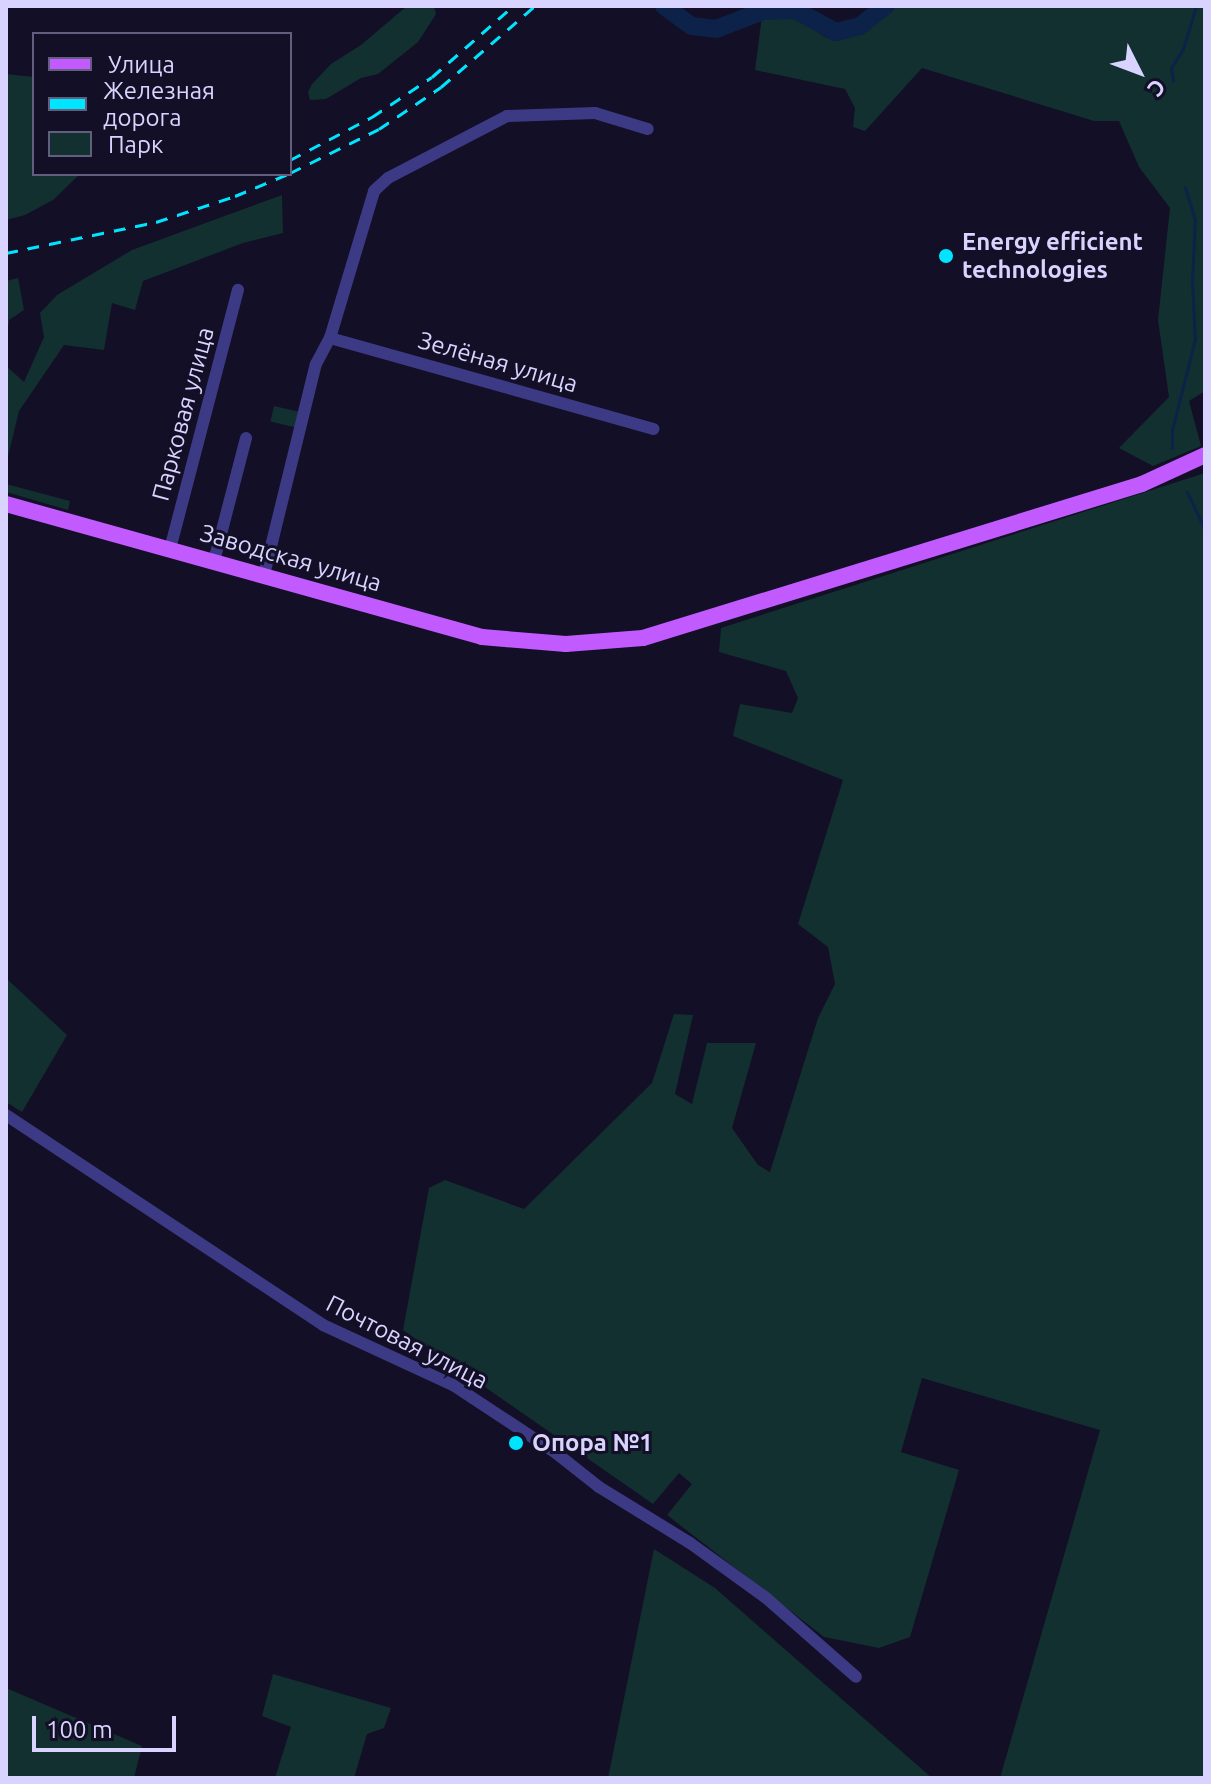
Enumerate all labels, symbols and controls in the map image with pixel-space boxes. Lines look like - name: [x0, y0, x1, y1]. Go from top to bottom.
- legend: [32, 32, 292, 176]
- north arrow: [1099, 32, 1179, 112]
- text: Улица: [108, 51, 175, 78]
- text: С: [1143, 75, 1171, 102]
- text: Железная дорога: [103, 77, 215, 131]
- text: Парк: [108, 131, 163, 158]
- place label: Energy efficient technologies: [962, 228, 1143, 284]
- marker: Energy efficient technologies: [937, 247, 955, 265]
- street label: Парковая улица: [146, 324, 220, 504]
- street label: Зелёная улица: [415, 325, 581, 399]
- street label: Заводская улица: [197, 518, 385, 598]
- street label: Почтовая улица: [321, 1289, 493, 1395]
- place label: Опора №1: [532, 1429, 653, 1457]
- marker: Опора №1: [507, 1434, 525, 1452]
- scale bar: [36, 1700, 180, 1750]
- text: 100 m: [46, 1716, 113, 1743]

